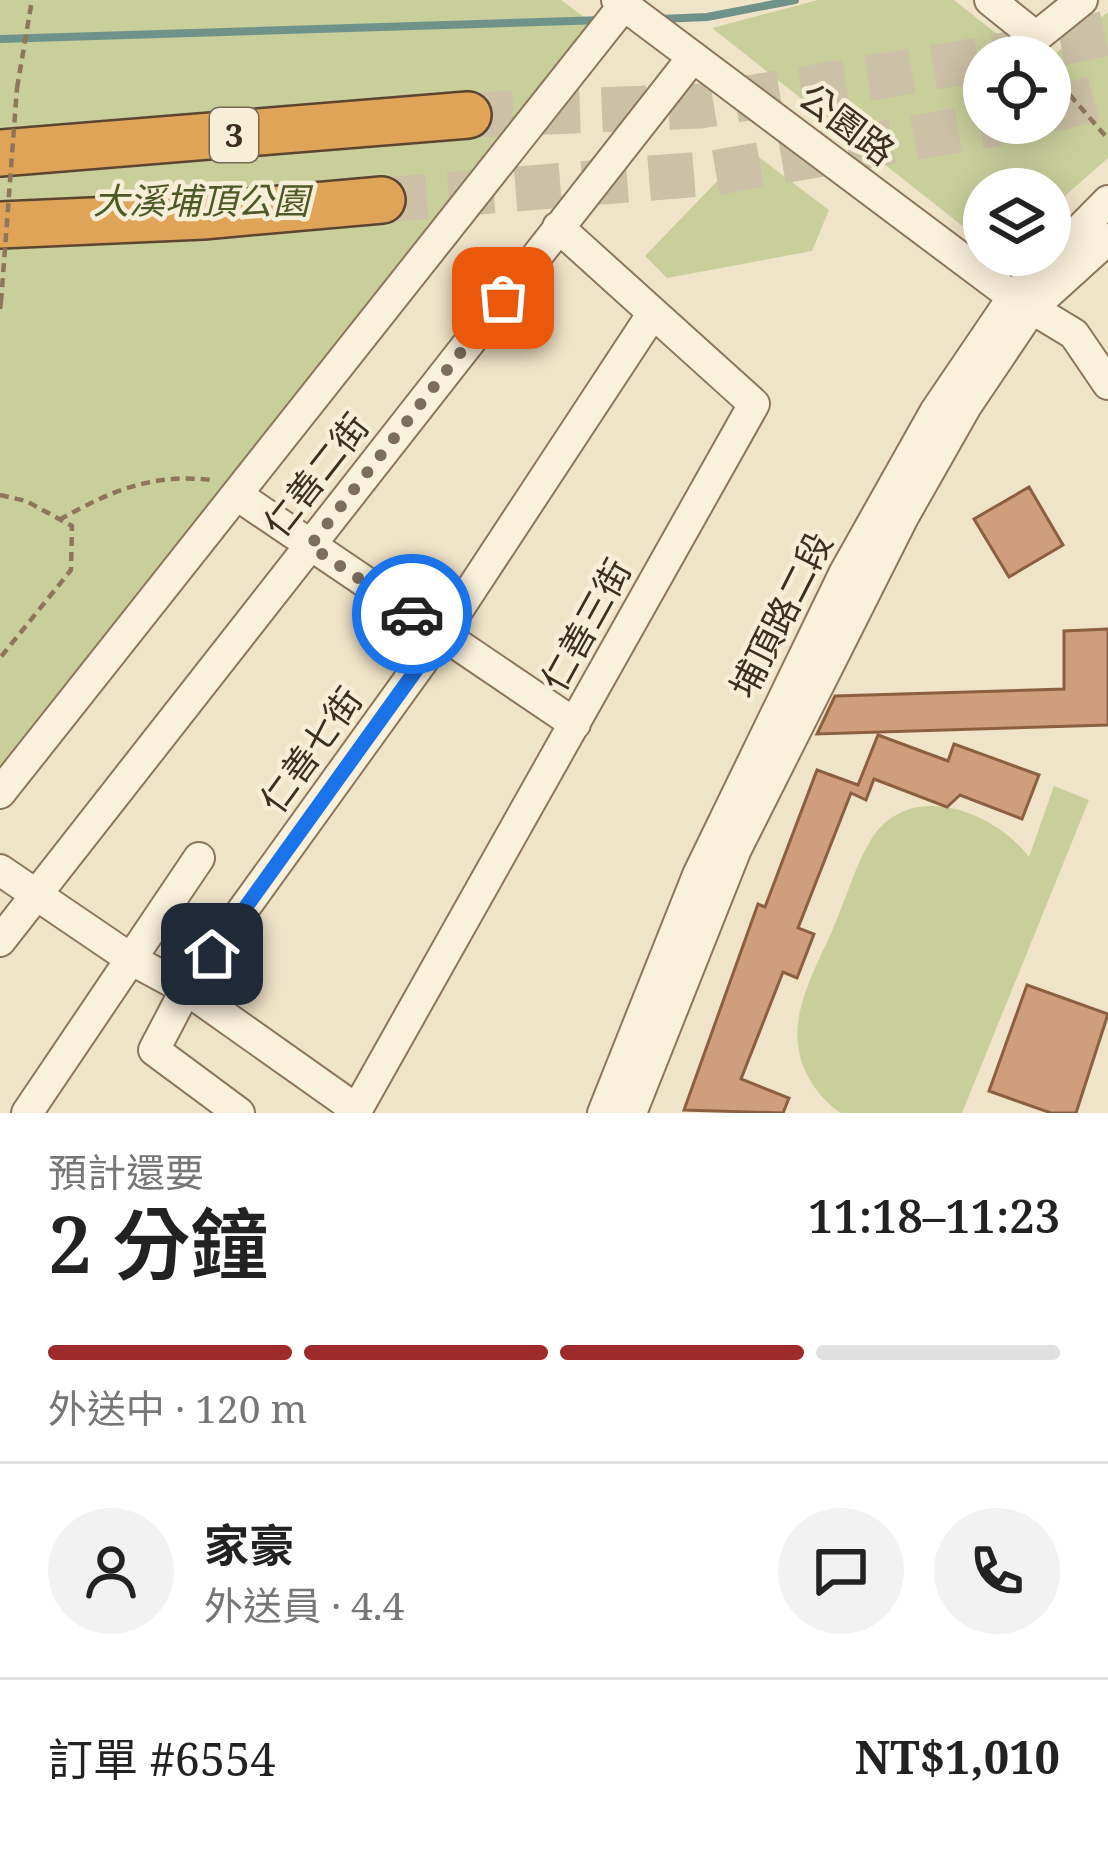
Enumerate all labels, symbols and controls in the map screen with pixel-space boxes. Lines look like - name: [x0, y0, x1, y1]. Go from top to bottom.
- map controls: [963, 36, 1071, 276]
- button: locate: [963, 36, 1071, 144]
- street label: 公園路: [789, 72, 905, 176]
- road number: 3: [210, 108, 258, 162]
- button: layers: [963, 168, 1071, 276]
- park label: 大溪埔頂公園: [93, 176, 314, 225]
- pin: [452, 247, 554, 349]
- icon: bag: [470, 265, 536, 331]
- street label: 仁善二街: [252, 403, 379, 547]
- street label: 埔頂路二段: [718, 523, 843, 706]
- street label: 仁善三街: [529, 550, 642, 700]
- courier: [352, 554, 472, 674]
- icon: car: [379, 581, 445, 647]
- street label: 仁善七街: [248, 677, 373, 822]
- pin: [161, 903, 263, 1005]
- icon: home: [179, 921, 245, 987]
- text: 預計還要: [48, 1145, 204, 1198]
- text: 11:18–11:23: [808, 1185, 1060, 1246]
- text: 2 分鐘: [48, 1190, 268, 1296]
- text: 外送中 · 120 m: [48, 1381, 307, 1434]
- button: person: [48, 1508, 174, 1634]
- button: chat: [778, 1508, 904, 1634]
- button: phone: [934, 1508, 1060, 1634]
- text: 家豪: [204, 1514, 294, 1575]
- text: 外送員 · 4.4: [204, 1578, 404, 1631]
- text: NT$1,010: [855, 1726, 1060, 1787]
- text: 訂單 #6554: [48, 1728, 275, 1789]

